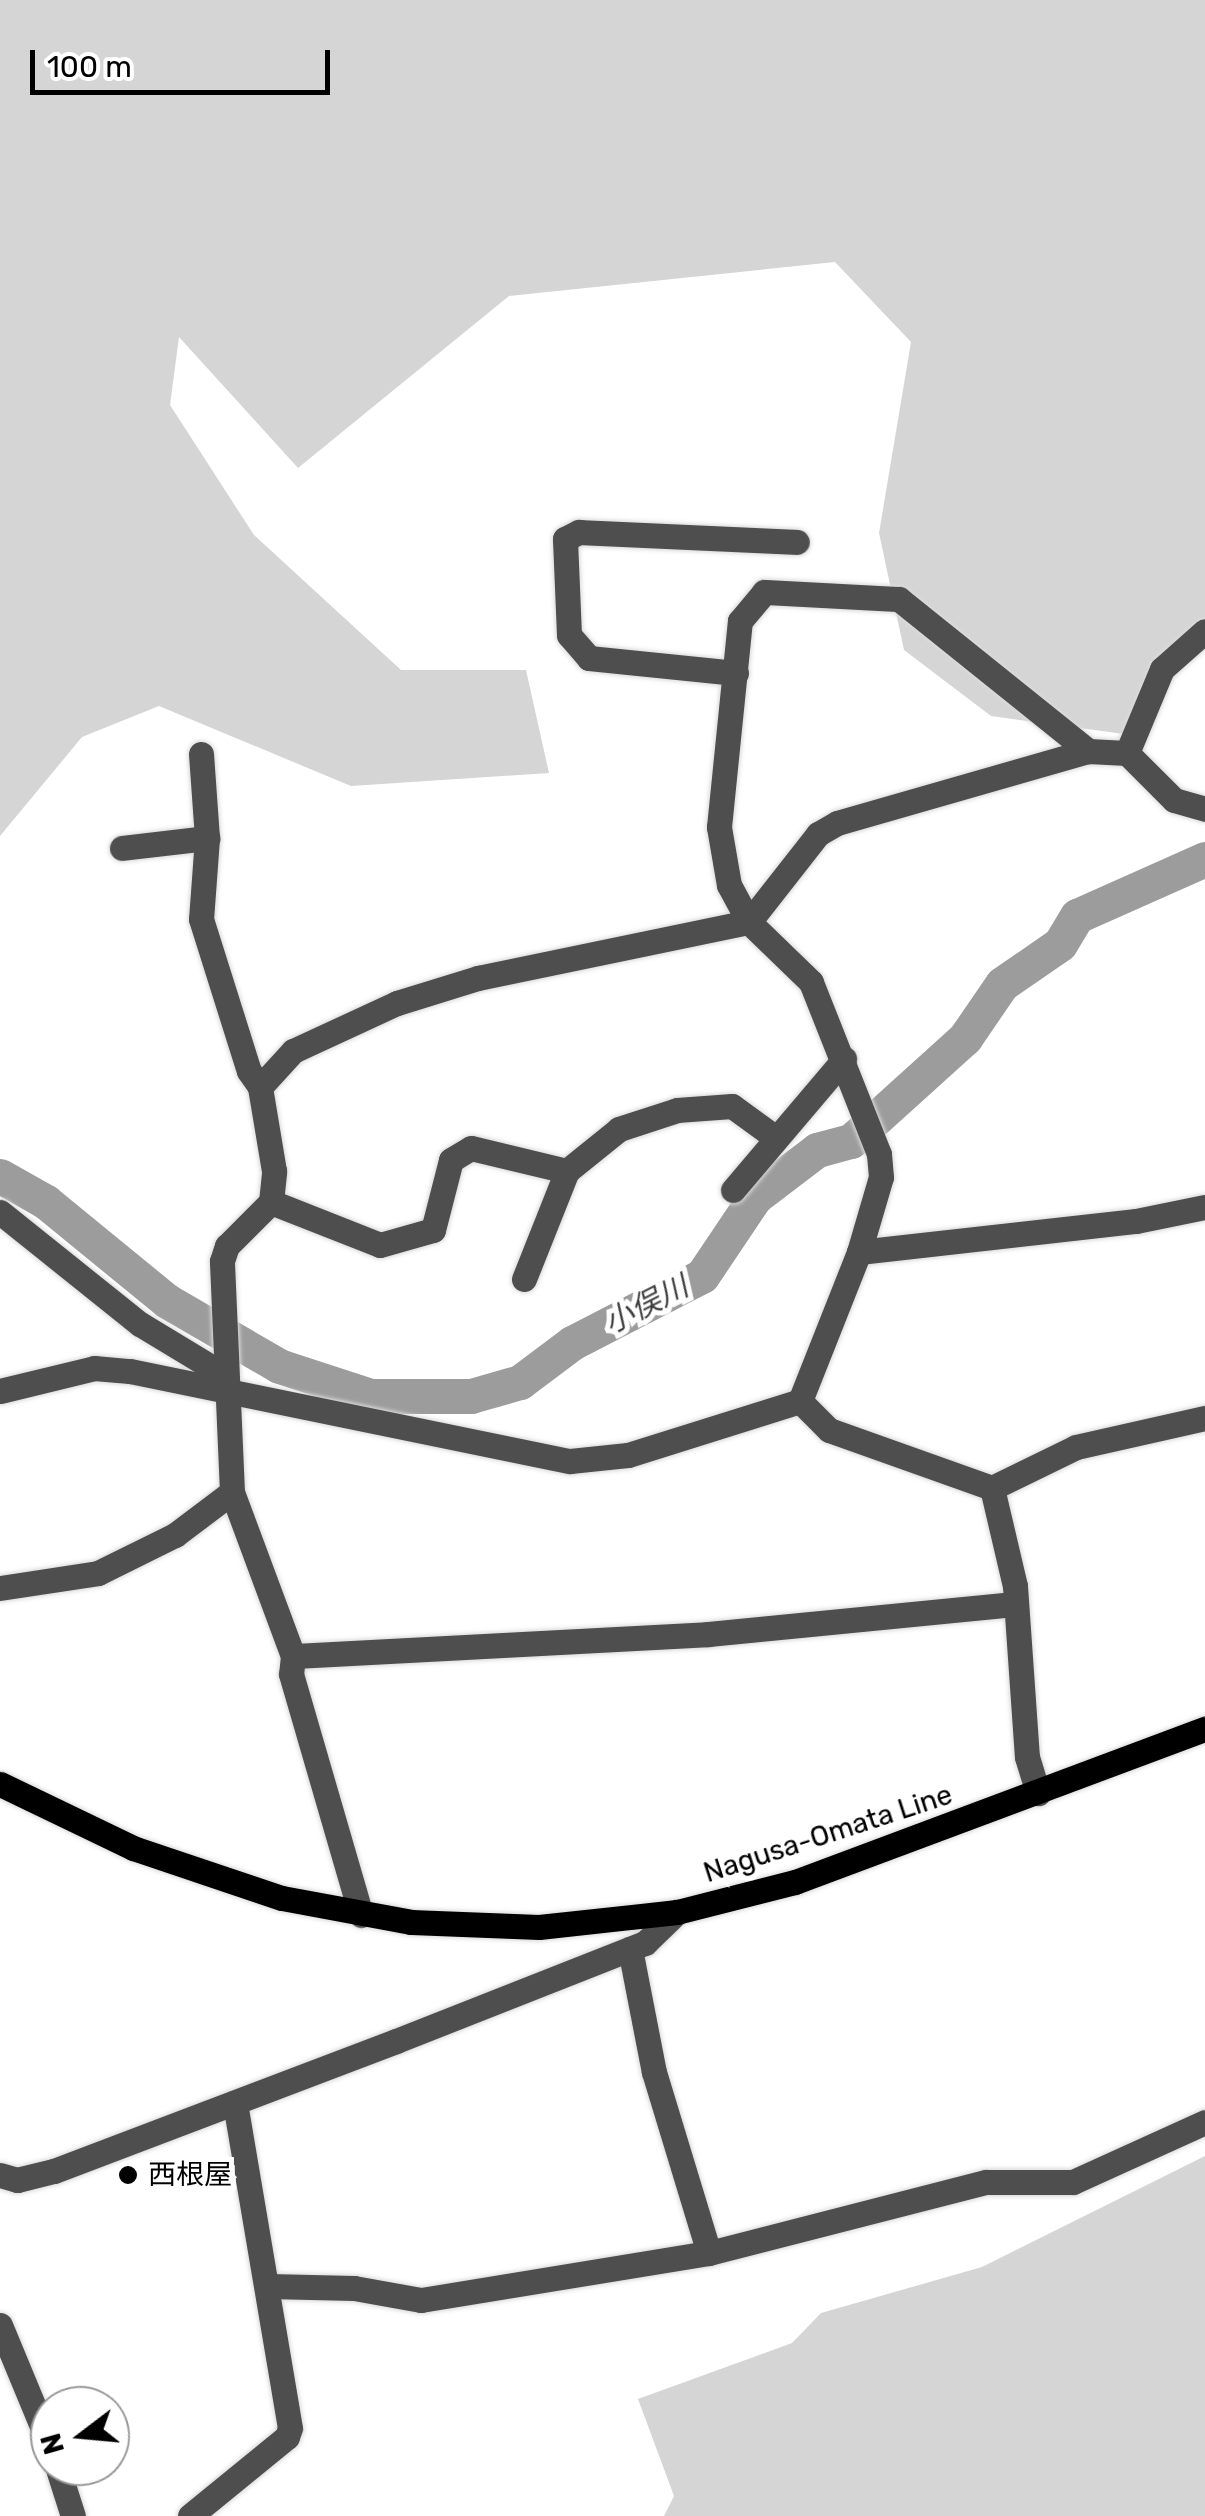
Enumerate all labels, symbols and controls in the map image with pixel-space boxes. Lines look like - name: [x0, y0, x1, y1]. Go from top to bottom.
- scale bar: [35, 30, 335, 92]
- text: 100 m: [47, 49, 132, 85]
- water label: 小俣川: [598, 1269, 694, 1341]
- street label: Nagusa-Omata Line: [699, 1778, 957, 1890]
- place label: 西根屋: [148, 2158, 232, 2192]
- marker: 西根屋: [117, 2164, 139, 2186]
- north arrow: [30, 2386, 130, 2486]
- text: N: [34, 2430, 71, 2458]

